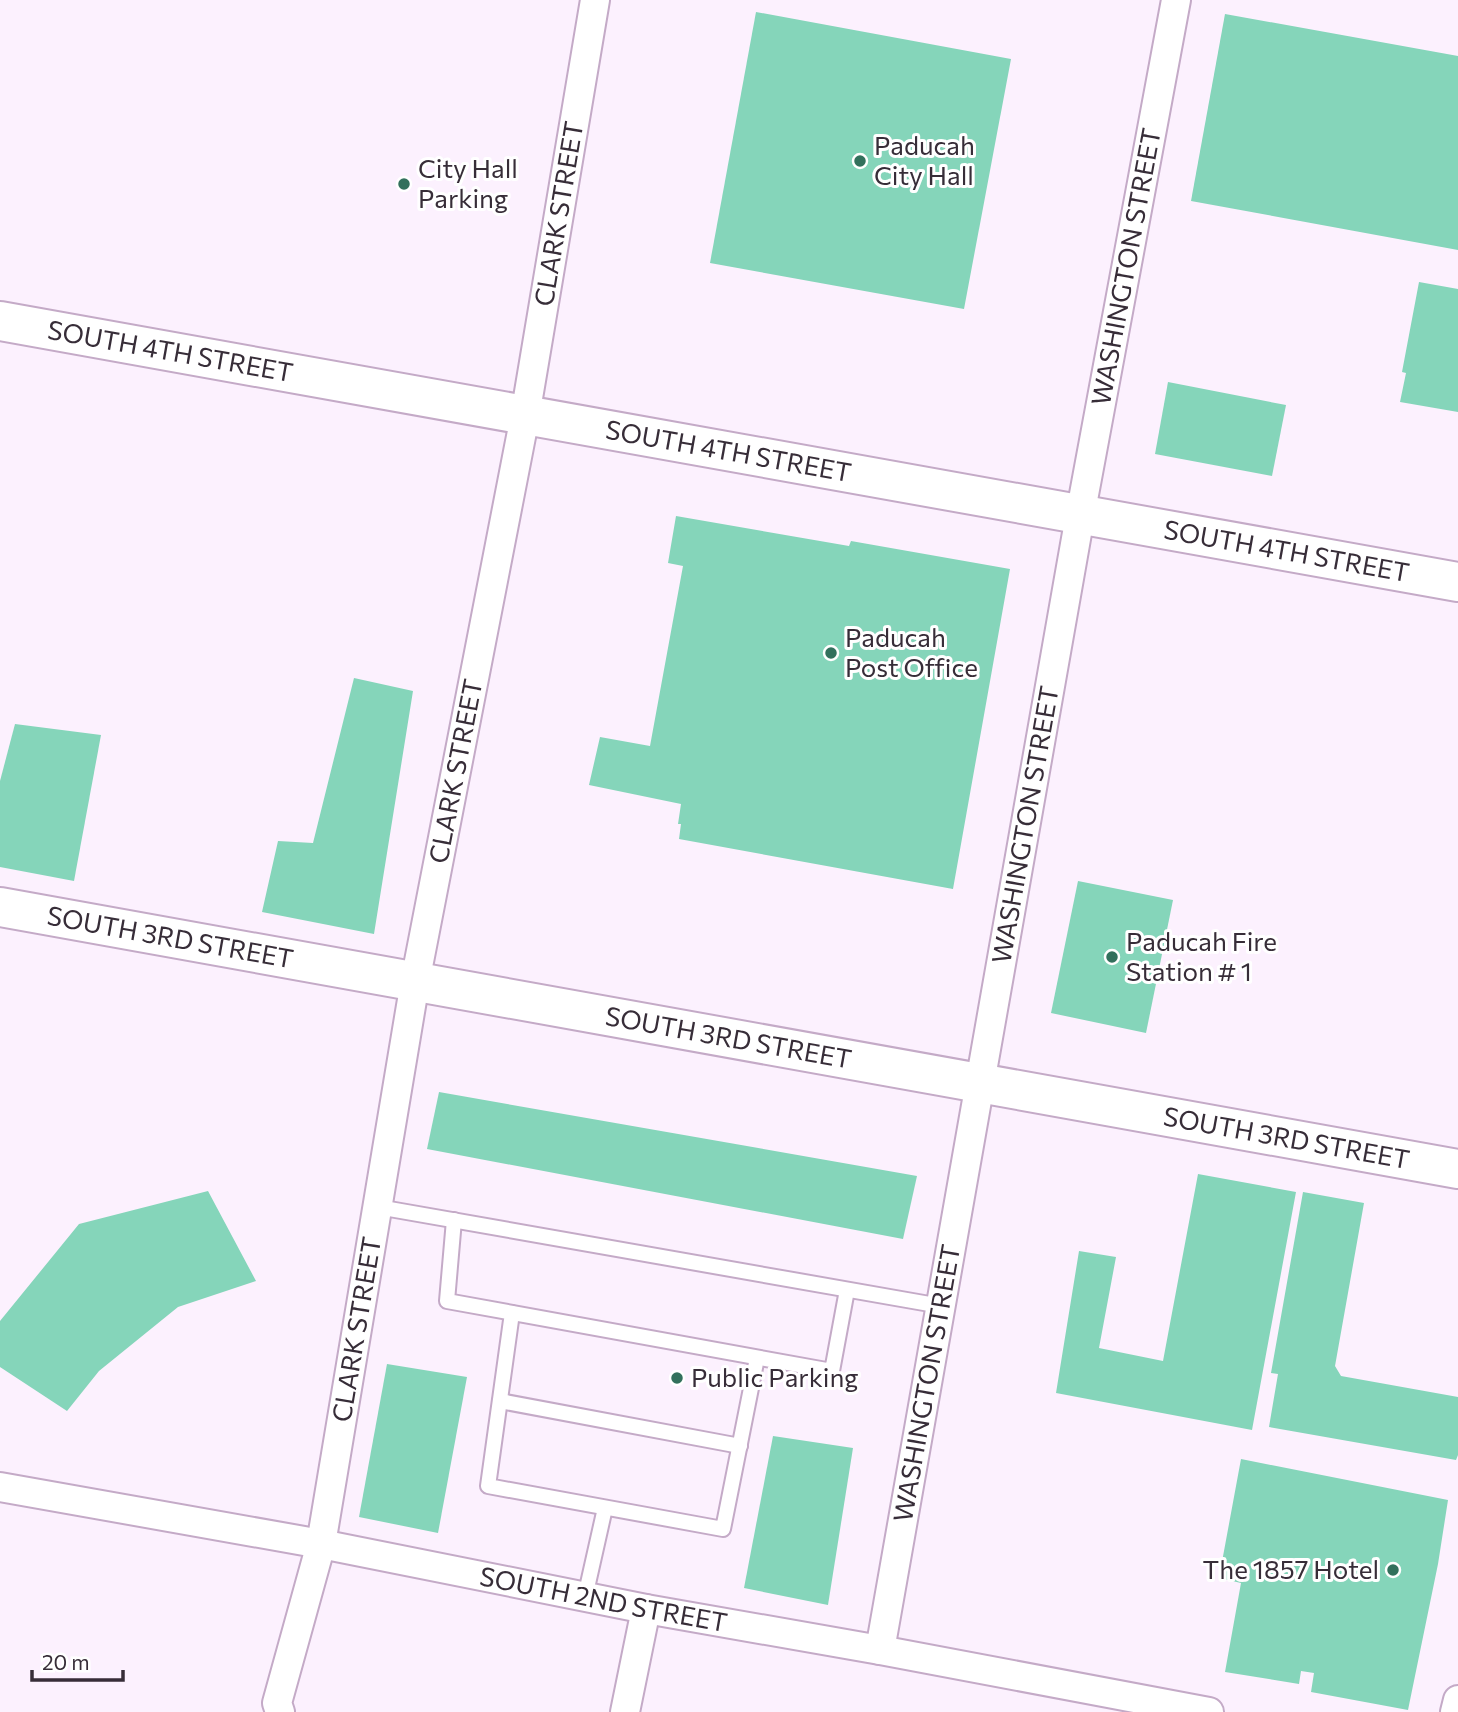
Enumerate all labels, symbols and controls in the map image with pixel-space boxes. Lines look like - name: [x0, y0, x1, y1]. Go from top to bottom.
- street label: CLARK STREET: [527, 119, 588, 308]
- street label: WASHINGTON STREET: [1084, 125, 1166, 408]
- place label: Paducah City Hall: [874, 129, 975, 190]
- place label: City Hall Parking: [418, 152, 518, 213]
- marker: Paducah City Hall: [852, 153, 868, 169]
- marker: City Hall Parking: [396, 176, 412, 192]
- street label: SOUTH 4TH STREET: [45, 313, 296, 387]
- street label: SOUTH 4TH STREET: [603, 413, 854, 487]
- street label: SOUTH 4TH STREET: [1162, 513, 1412, 587]
- place label: Paducah Post Office: [845, 621, 978, 682]
- marker: Paducah Post Office: [823, 645, 839, 661]
- street label: CLARK STREET: [421, 676, 488, 866]
- street label: WASHINGTON STREET: [984, 683, 1064, 966]
- street label: SOUTH 3RD STREET: [45, 899, 296, 973]
- place label: Paducah Fire Station # 1: [1126, 925, 1277, 986]
- marker: Paducah Fire Station # 1: [1104, 949, 1120, 965]
- street label: SOUTH 3RD STREET: [603, 999, 854, 1074]
- street label: SOUTH 3RD STREET: [1161, 1099, 1412, 1174]
- street label: CLARK STREET: [325, 1234, 386, 1424]
- street label: WASHINGTON STREET: [886, 1242, 965, 1524]
- place label: Public Parking: [691, 1361, 858, 1392]
- marker: Public Parking: [669, 1370, 685, 1386]
- place label: The 1857 Hotel: [1203, 1553, 1379, 1584]
- street label: SOUTH 2ND STREET: [477, 1559, 730, 1637]
- marker: The 1857 Hotel: [1385, 1562, 1401, 1578]
- scale bar: [32, 1638, 122, 1682]
- text: 20 m: [42, 1649, 90, 1674]

